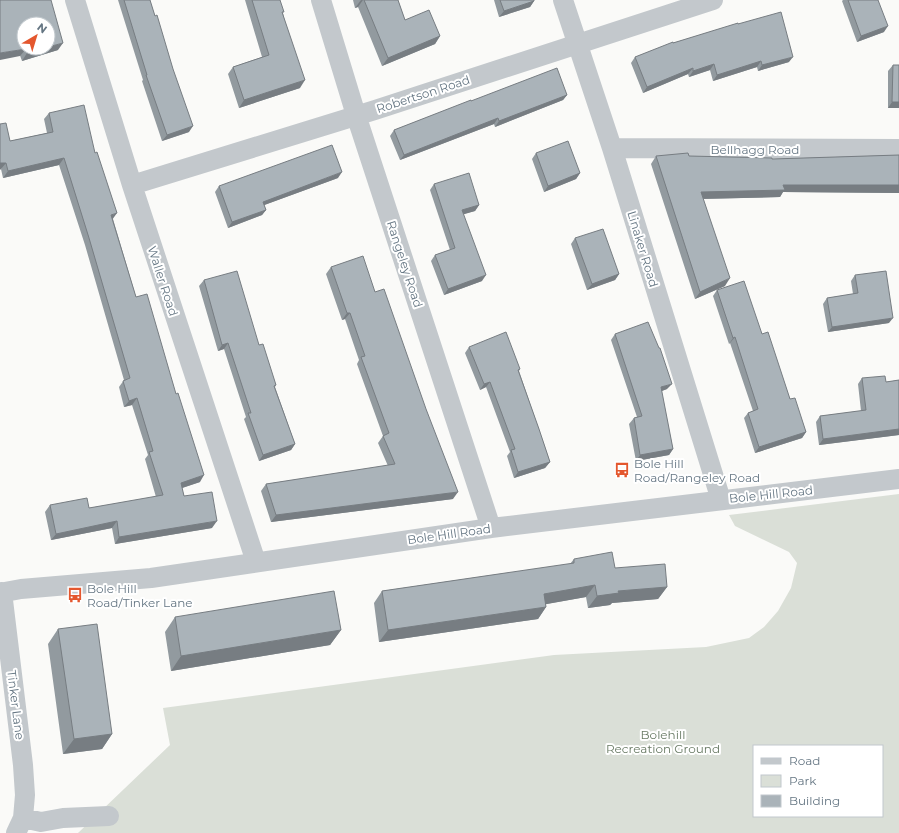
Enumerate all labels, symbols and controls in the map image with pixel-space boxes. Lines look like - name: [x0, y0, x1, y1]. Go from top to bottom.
- north arrow: [16, 16, 56, 56]
- text: N: [34, 20, 50, 36]
- street label: Robertson Road: [374, 72, 472, 116]
- street label: Bellhagg Road: [711, 142, 799, 157]
- street label: Linaker Road: [624, 209, 662, 289]
- street label: Rangeley Road: [384, 219, 426, 309]
- street label: Waller Road: [145, 244, 181, 318]
- place label: Bole Hill Road/Rangeley Road: [634, 456, 760, 485]
- bus stop icon: Bole Hill Road/Rangeley Road: [613, 461, 631, 479]
- street label: Bole Hill Road: [728, 482, 814, 506]
- street label: Bole Hill Road: [406, 521, 492, 547]
- place label: Bole Hill Road/Tinker Lane: [87, 581, 193, 610]
- bus stop icon: Bole Hill Road/Tinker Lane: [66, 586, 84, 604]
- street label: Tinker Lane: [4, 669, 28, 741]
- park label: Bolehill Recreation Ground: [606, 727, 720, 756]
- legend: [753, 745, 883, 817]
- text: Road: [789, 753, 820, 768]
- text: Park: [789, 773, 817, 788]
- text: Building: [789, 793, 840, 808]

